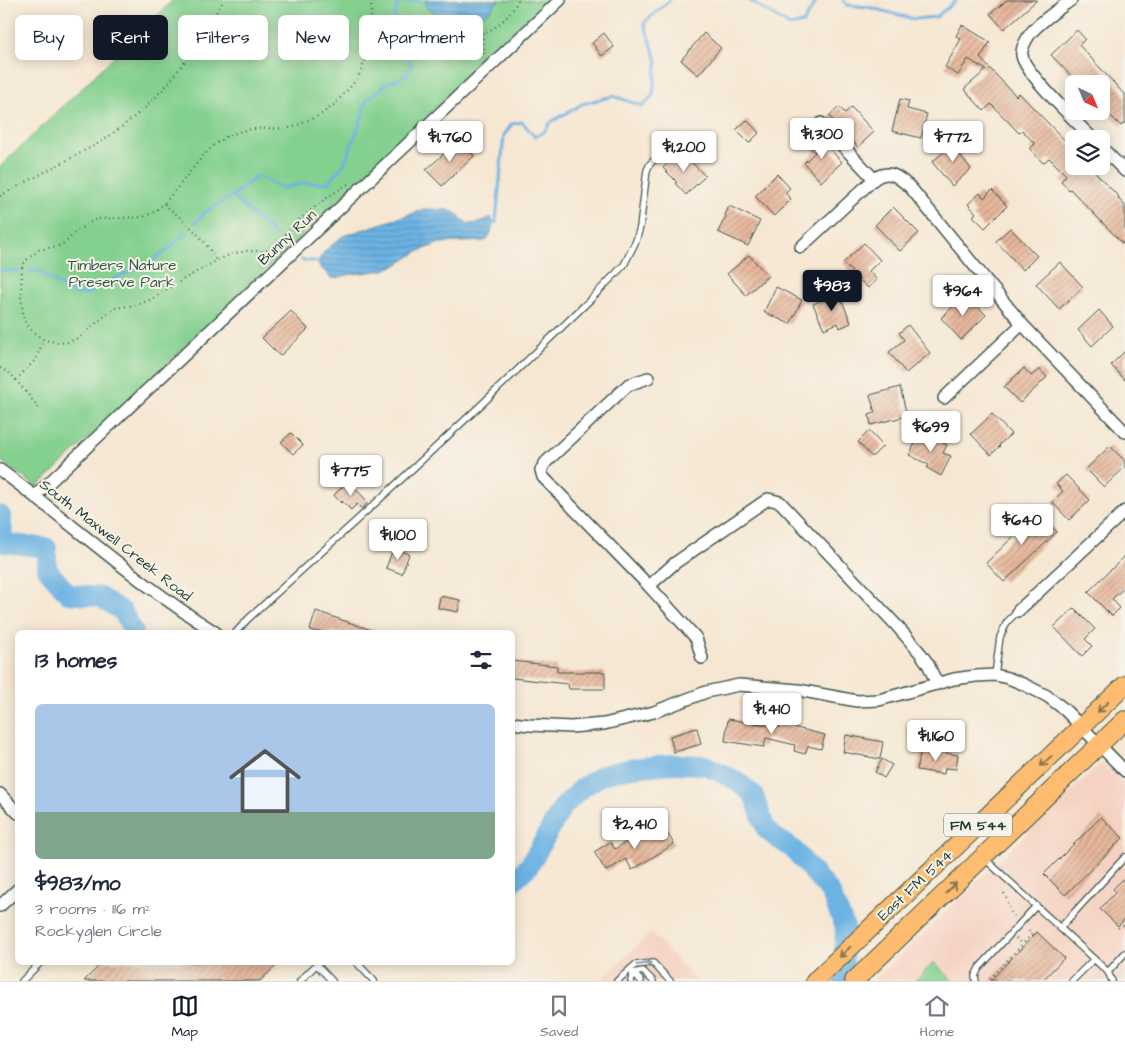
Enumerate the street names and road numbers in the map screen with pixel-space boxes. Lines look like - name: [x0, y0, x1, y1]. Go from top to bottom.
- street label: Bunny Run: [253, 204, 322, 271]
- street label: South Maxwell Creek Road: [35, 474, 196, 607]
- road number: FM 544: [944, 814, 1012, 836]
- street label: East FM 544: [873, 845, 958, 926]

